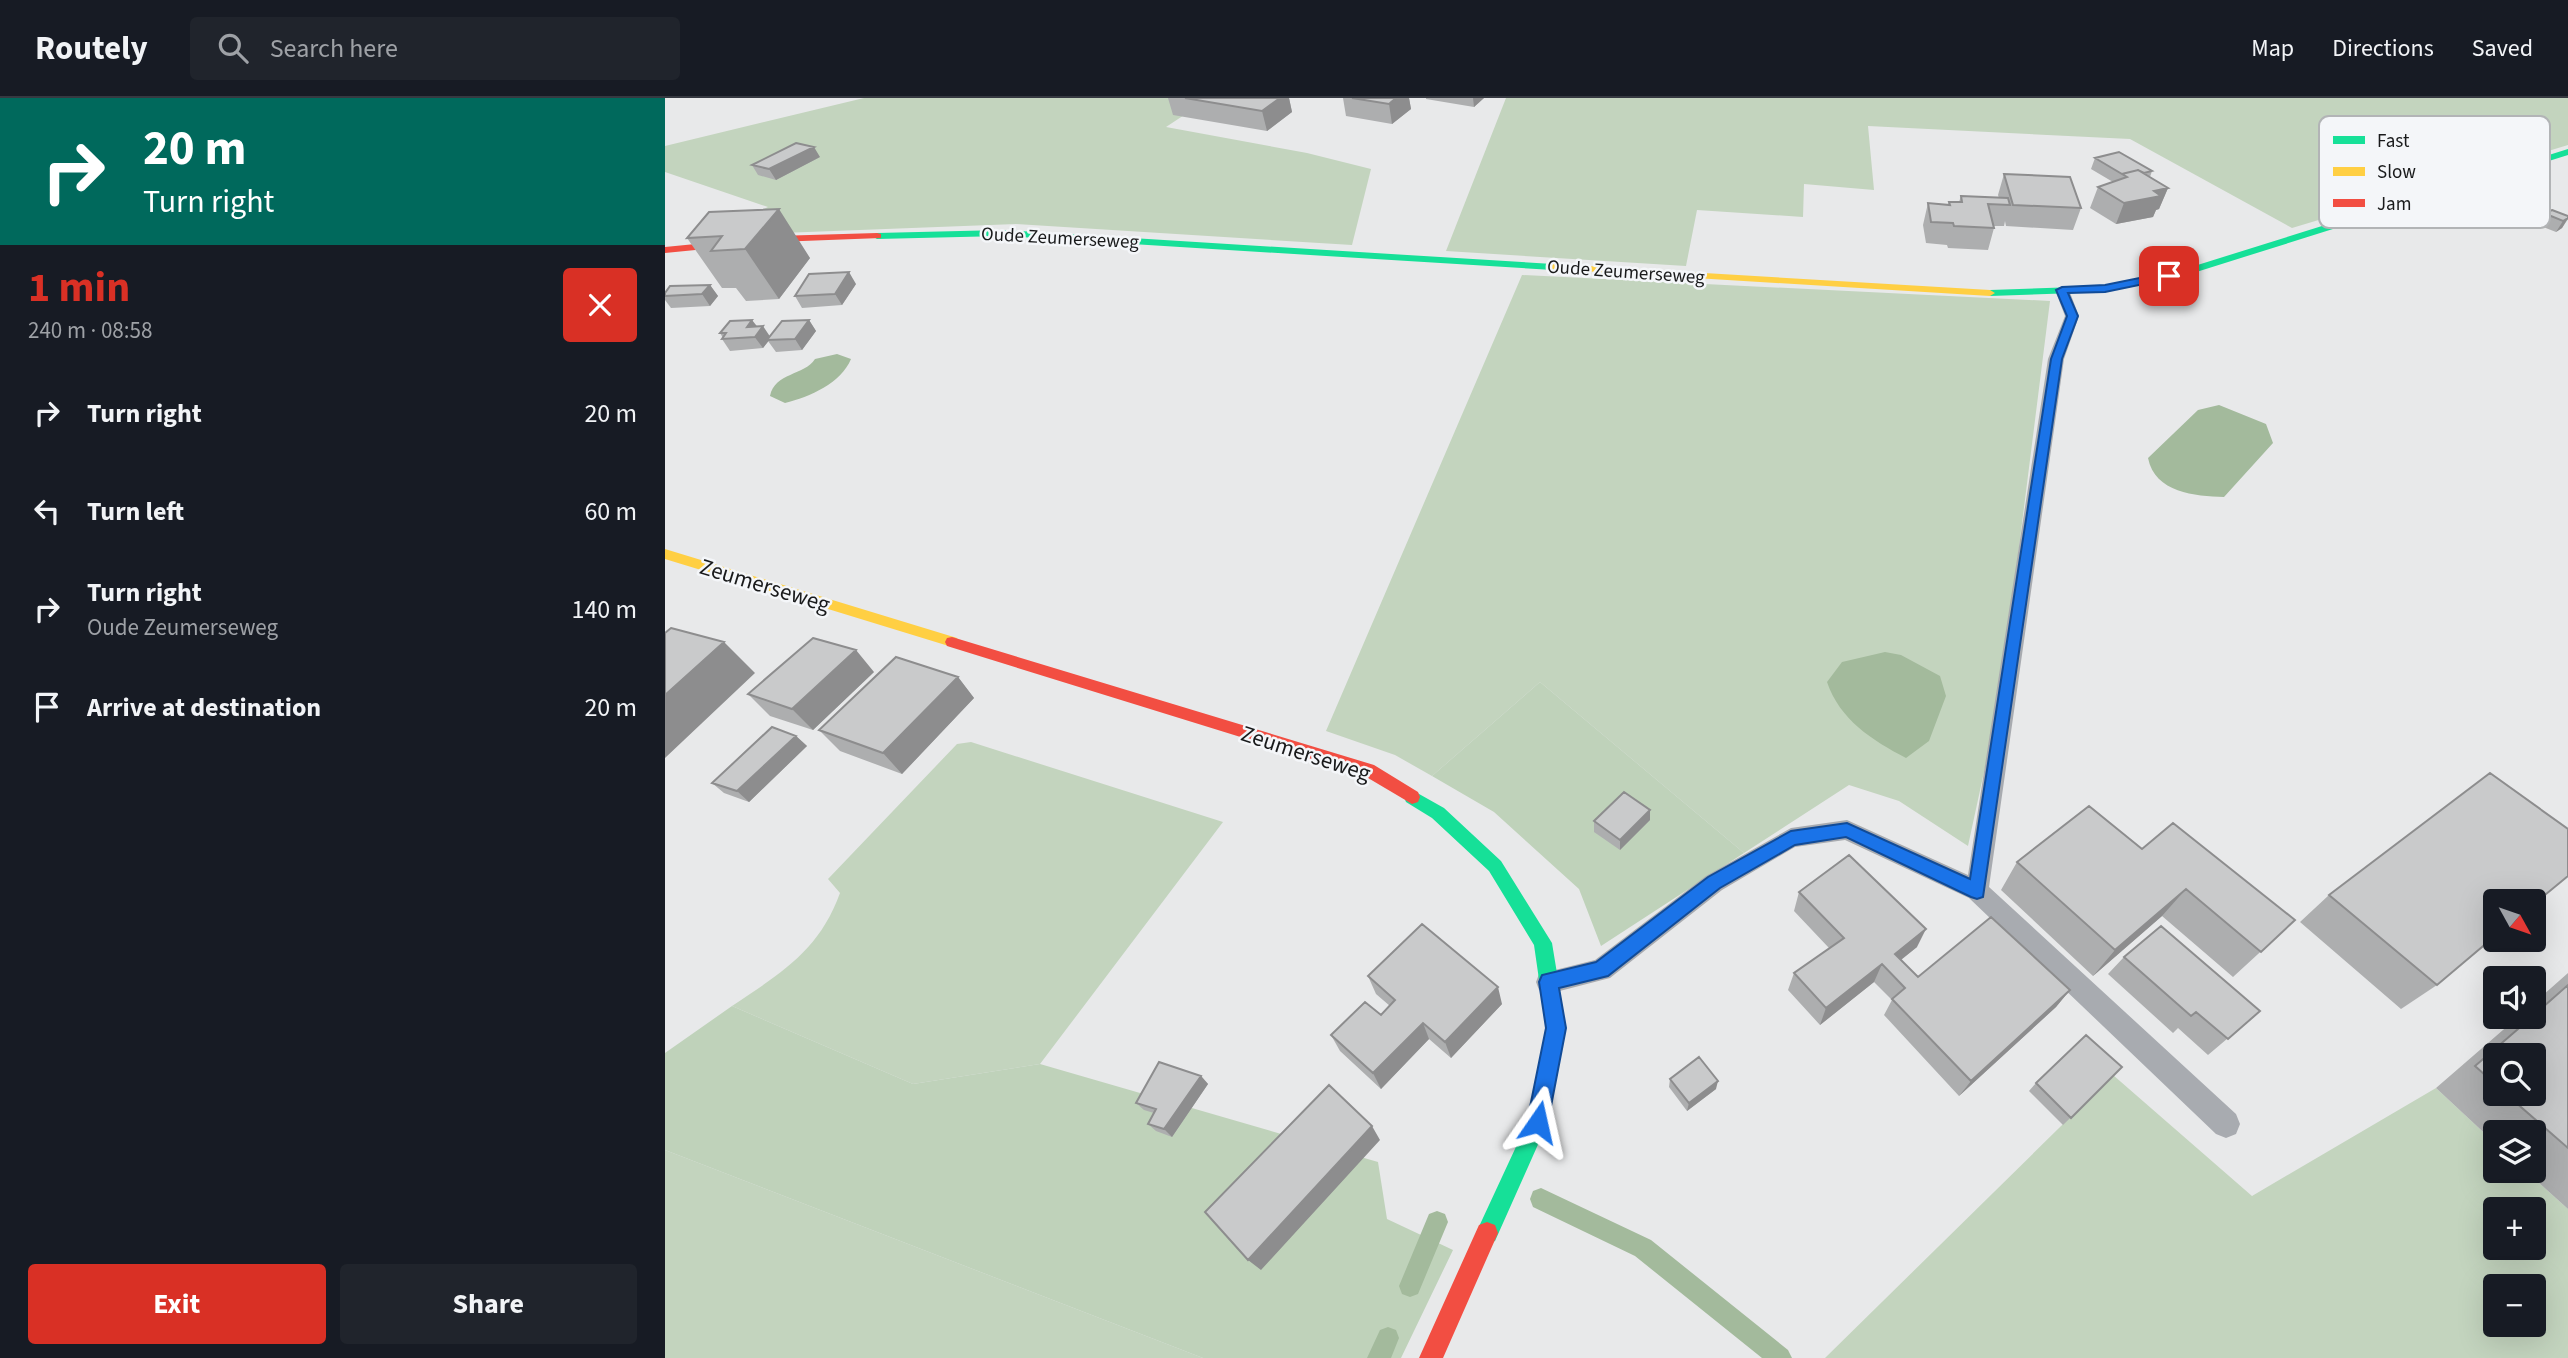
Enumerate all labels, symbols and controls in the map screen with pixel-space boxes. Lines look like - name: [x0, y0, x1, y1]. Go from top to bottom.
- search box: [190, 17, 680, 80]
- text: Routely: [35, 25, 148, 72]
- icon: search: [214, 29, 252, 67]
- text: Search here: [270, 30, 398, 67]
- text: Map: [2251, 31, 2294, 66]
- text: Directions: [2332, 31, 2434, 66]
- text: Saved: [2472, 31, 2533, 66]
- text: 20 m: [143, 114, 247, 184]
- legend: [2319, 116, 2550, 228]
- icon: right: [28, 126, 119, 217]
- text: Fast: [2377, 128, 2410, 155]
- text: Slow: [2377, 159, 2416, 186]
- text: Turn right: [143, 179, 274, 225]
- text: Jam: [2377, 191, 2411, 218]
- street label: Oude Zeumerseweg: [980, 221, 1140, 256]
- pin: [2139, 246, 2199, 306]
- street label: Oude Zeumerseweg: [1546, 254, 1706, 291]
- icon: arrive: [2150, 257, 2188, 295]
- text: 1 min: [28, 258, 130, 318]
- button: close: [563, 268, 637, 342]
- text: 240 m · 08:58: [28, 314, 152, 347]
- icon: right: [28, 394, 66, 432]
- text: Turn right: [87, 395, 202, 432]
- text: 20 m: [584, 395, 637, 432]
- icon: left: [28, 492, 66, 530]
- text: Turn left: [87, 493, 184, 530]
- text: 60 m: [584, 493, 637, 530]
- street label: Zeumerseweg: [696, 550, 834, 621]
- text: Turn right: [87, 574, 202, 611]
- icon: right: [28, 590, 66, 628]
- text: 140 m: [571, 591, 637, 628]
- text: Oude Zeumerseweg: [87, 611, 278, 644]
- icon: arrive: [28, 688, 66, 726]
- text: Arrive at destination: [87, 689, 321, 726]
- text: 20 m: [584, 689, 637, 726]
- street label: Zeumerseweg: [1237, 717, 1375, 790]
- north arrow: [2483, 889, 2546, 952]
- map controls: [2483, 889, 2546, 1337]
- button: sound: [2483, 966, 2546, 1029]
- button: search: [2483, 1043, 2546, 1106]
- position arrow: [1501, 1085, 1575, 1159]
- button: layers: [2483, 1120, 2546, 1183]
- button: +: [2483, 1197, 2546, 1260]
- button: Exit: [28, 1264, 326, 1344]
- button: Share: [340, 1264, 637, 1344]
- button: −: [2483, 1274, 2546, 1337]

